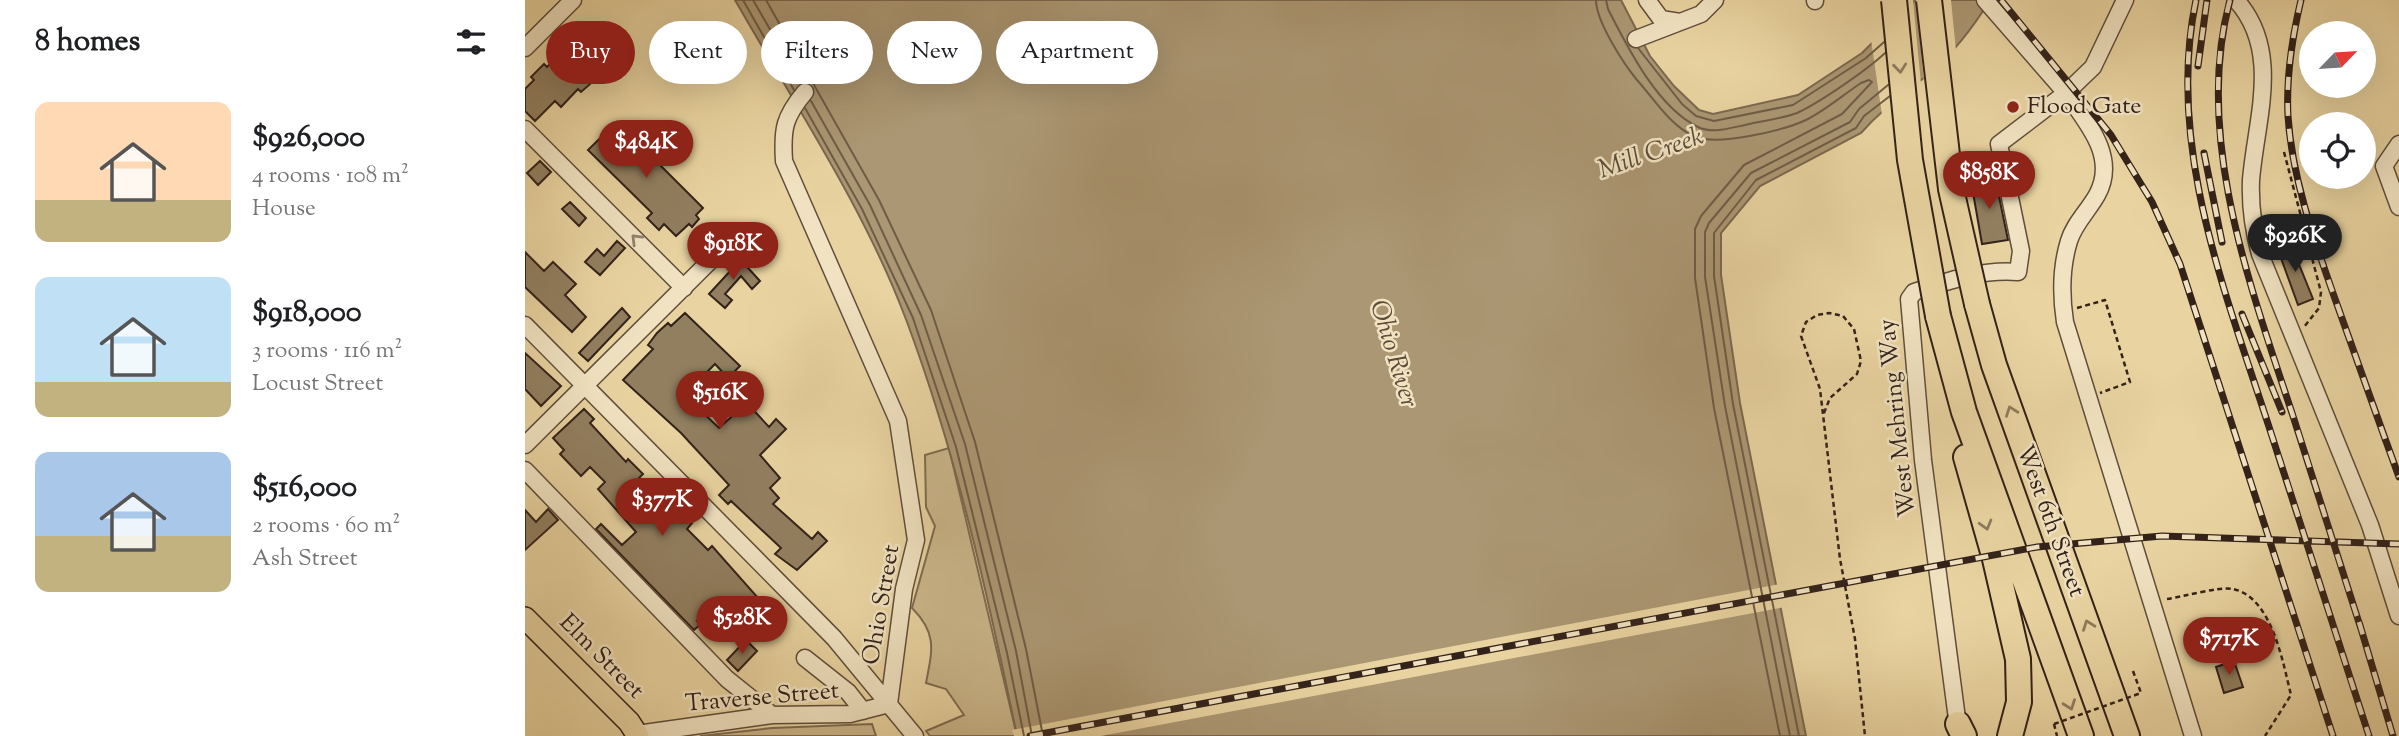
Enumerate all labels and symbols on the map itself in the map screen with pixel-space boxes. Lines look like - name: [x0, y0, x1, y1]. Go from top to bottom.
- north arrow: [2299, 21, 2377, 98]
- one-way arrow: [1893, 62, 1908, 74]
- place label: Flood Gate: [2027, 90, 2142, 124]
- marker: Flood Gate: [2005, 99, 2021, 115]
- water label: Mill Creek: [1593, 119, 1709, 189]
- pin: $484K: [597, 120, 695, 180]
- pin: $858K: [1940, 152, 2038, 211]
- pin: $926K: [2246, 215, 2344, 274]
- pin: $918K: [684, 222, 782, 282]
- one-way arrow: [631, 235, 644, 248]
- water label: Ohio River: [1359, 296, 1427, 412]
- street label: West Mehring Way: [1871, 317, 1925, 519]
- pin: $516K: [671, 372, 769, 431]
- one-way arrow: [2005, 406, 2019, 418]
- street label: West 6th Street: [2007, 440, 2093, 602]
- pin: $377K: [613, 478, 711, 538]
- one-way arrow: [1977, 519, 1992, 531]
- street label: Ohio Street: [855, 542, 909, 668]
- pin: $528K: [693, 596, 791, 656]
- street label: Elm Street: [551, 607, 651, 707]
- pin: $717K: [2180, 618, 2278, 677]
- one-way arrow: [2082, 620, 2096, 632]
- street label: Traverse Street: [684, 674, 840, 722]
- one-way arrow: [2062, 698, 2076, 711]

